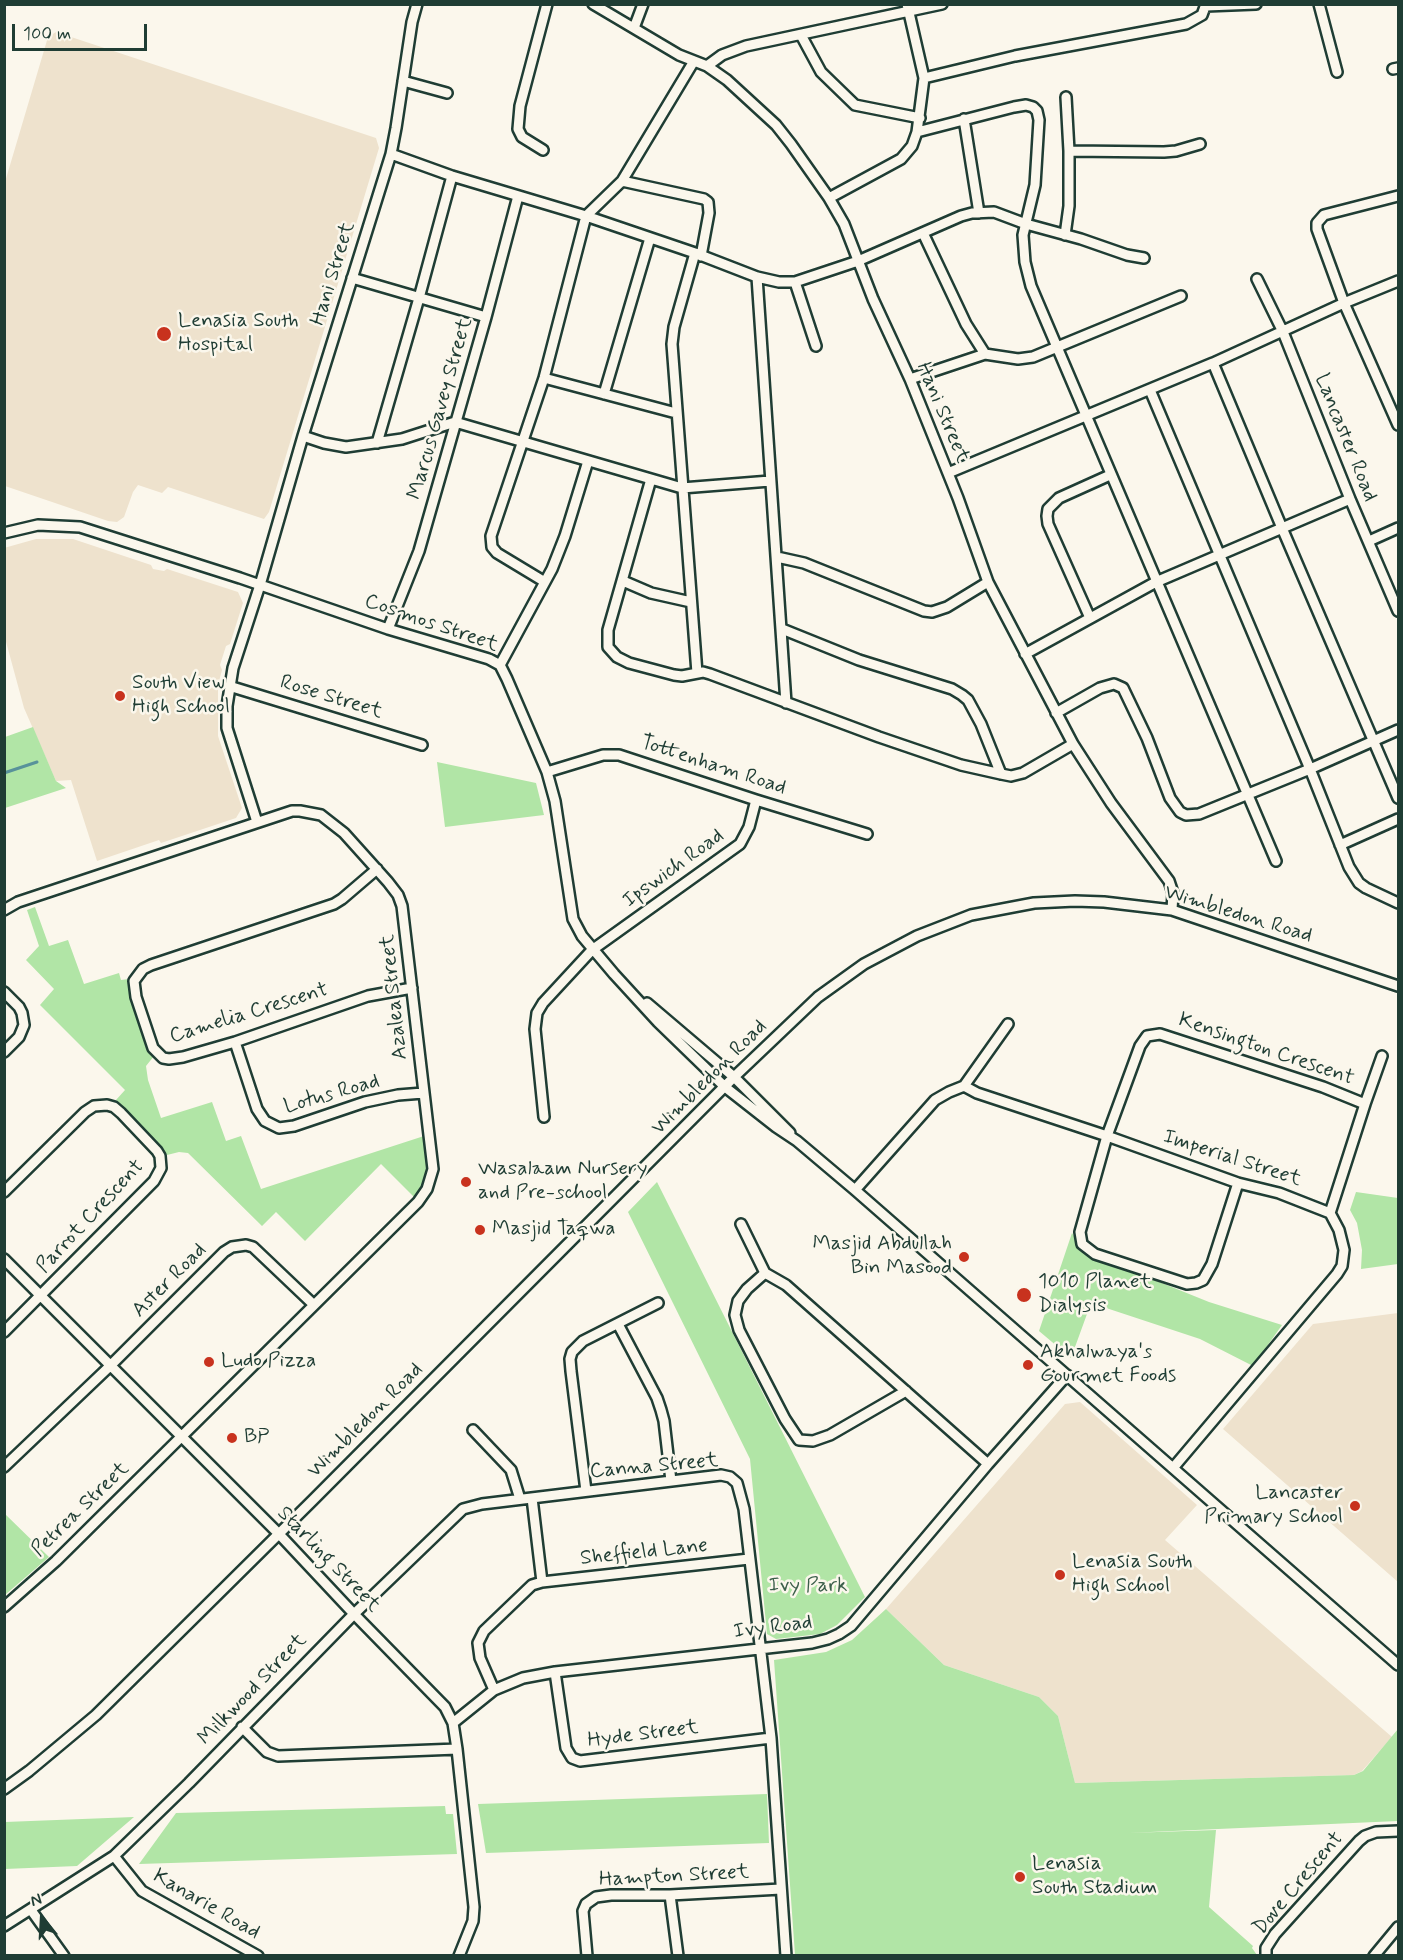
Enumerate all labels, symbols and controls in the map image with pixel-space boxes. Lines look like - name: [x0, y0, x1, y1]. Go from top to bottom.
- scale bar: [15, 12, 150, 50]
- text: 100 m: [23, 22, 71, 46]
- street label: Hani Street: [306, 219, 362, 329]
- place label: Lenasia South Hospital: [178, 309, 299, 359]
- street label: Marcus Gavey Street: [403, 315, 479, 503]
- marker: Lenasia South Hospital: [155, 325, 173, 343]
- street label: Hani Street: [909, 359, 975, 467]
- street label: Lancaster Road: [1308, 370, 1382, 506]
- street label: Cosmos Street: [361, 589, 501, 659]
- street label: Rose Street: [277, 670, 385, 726]
- place label: South View High School: [132, 671, 230, 721]
- marker: South View High School: [113, 689, 127, 703]
- street label: Tottenham Road: [637, 731, 789, 801]
- street label: Ipswich Road: [619, 824, 729, 914]
- street label: Wimbledon Road: [1161, 881, 1315, 949]
- street label: Azalea Street: [376, 933, 414, 1061]
- street label: Camelia Crescent: [167, 978, 331, 1050]
- street label: Kensington Crescent: [1175, 1008, 1357, 1092]
- street label: Wimbledon Road: [647, 1015, 773, 1141]
- street label: Lotus Road: [281, 1069, 383, 1121]
- street label: Imperial Street: [1160, 1125, 1304, 1193]
- street label: Parrot Crescent: [32, 1155, 150, 1279]
- place label: Wasalaam Nursery and Pre-school: [478, 1157, 648, 1207]
- marker: Wasalaam Nursery and Pre-school: [459, 1175, 473, 1189]
- place label: Masjid Taqwa: [492, 1217, 616, 1243]
- marker: Masjid Taqwa: [473, 1223, 487, 1237]
- place label: Masjid Abdullah Bin Masood: [812, 1232, 952, 1282]
- street label: Aster Road: [127, 1238, 213, 1324]
- marker: Masjid Abdullah Bin Masood: [957, 1250, 971, 1264]
- place label: 1010 Planet Dialysis: [1038, 1270, 1152, 1320]
- marker: 1010 Planet Dialysis: [1015, 1286, 1033, 1304]
- place label: Akhalwaya's Gourmet Foods: [1040, 1340, 1176, 1390]
- place label: Ludo Pizza: [221, 1349, 316, 1375]
- marker: Ludo Pizza: [202, 1355, 216, 1369]
- street label: Wimbledon Road: [303, 1358, 429, 1484]
- marker: Akhalwaya's Gourmet Foods: [1021, 1358, 1035, 1372]
- place label: BP: [244, 1425, 269, 1451]
- marker: BP: [225, 1431, 239, 1445]
- street label: Canna Street: [589, 1449, 719, 1485]
- street label: Petrea Street: [27, 1457, 135, 1563]
- place label: Lancaster Primary School: [1204, 1481, 1343, 1531]
- marker: Lancaster Primary School: [1348, 1499, 1362, 1513]
- street label: Starling Street: [271, 1502, 385, 1618]
- street label: Sheffield Lane: [579, 1534, 709, 1572]
- place label: Lenasia South High School: [1072, 1550, 1193, 1600]
- marker: Lenasia South High School: [1053, 1568, 1067, 1582]
- park label: Ivy Park: [769, 1574, 847, 1600]
- street label: Ivy Road: [732, 1611, 814, 1645]
- street label: Milkwood Street: [193, 1629, 313, 1751]
- street label: Hyde Street: [586, 1716, 700, 1754]
- street label: Dove Crescent: [1248, 1827, 1350, 1941]
- place label: Lenasia South Stadium: [1032, 1852, 1157, 1902]
- street label: Hampton Street: [598, 1860, 750, 1894]
- street label: Kanarie Road: [148, 1864, 264, 1946]
- marker: Lenasia South Stadium: [1013, 1870, 1027, 1884]
- north arrow: [12, 1888, 72, 1948]
- text: N: [28, 1889, 45, 1912]

